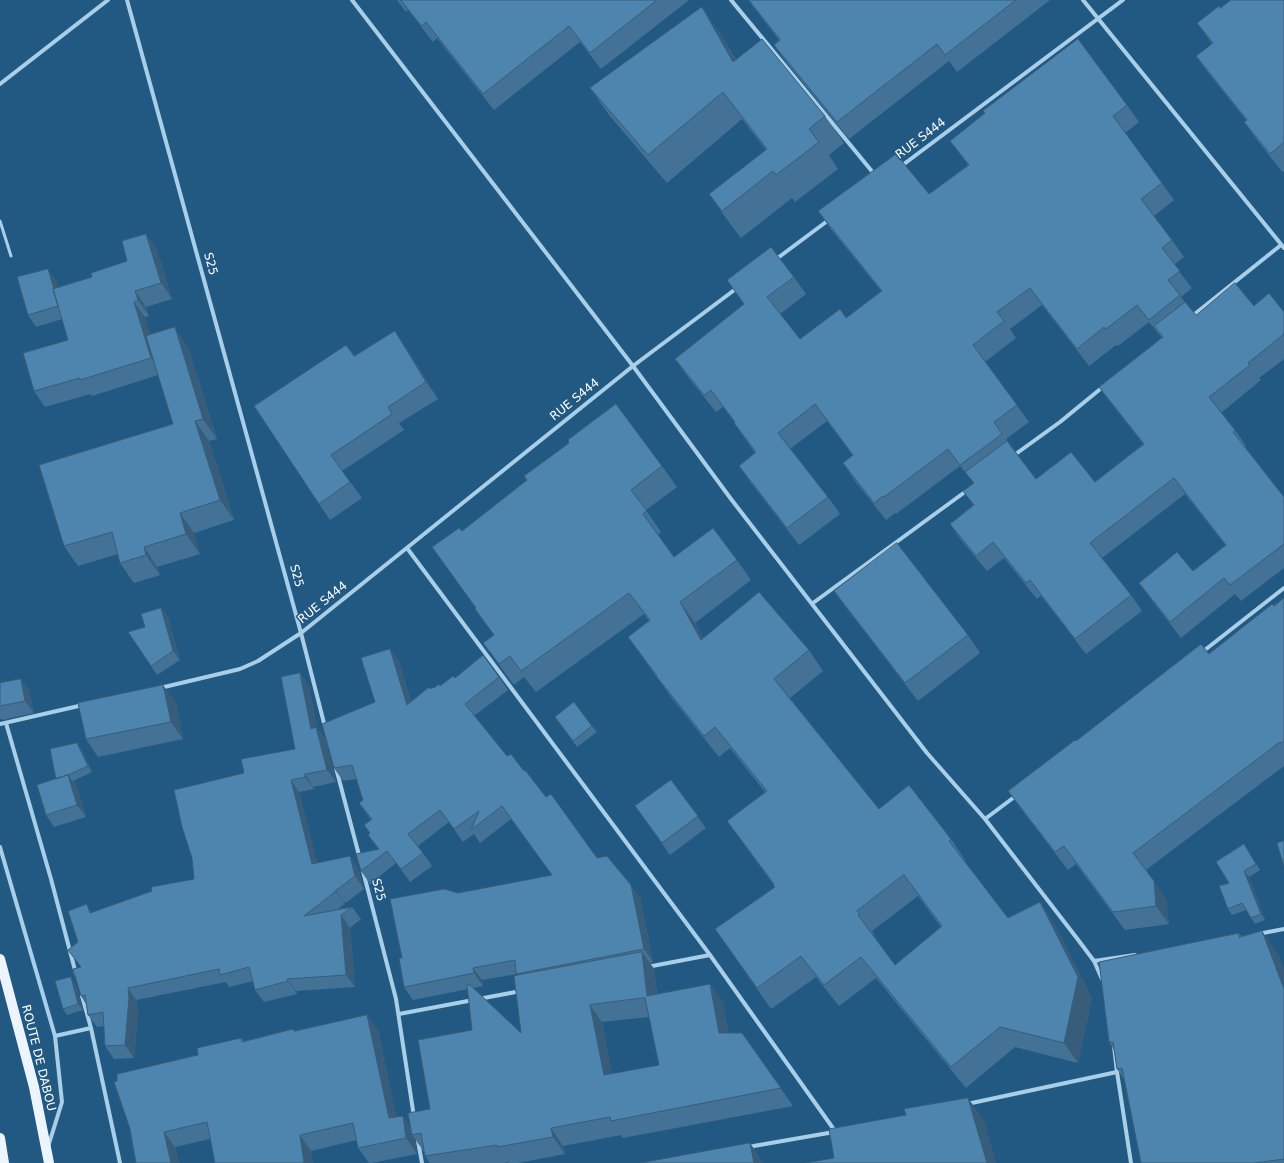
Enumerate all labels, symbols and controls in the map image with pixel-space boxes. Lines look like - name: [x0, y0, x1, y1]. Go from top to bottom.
- street label: RUE S444: [893, 115, 949, 163]
- street label: S25: [200, 251, 220, 277]
- street label: RUE S444: [548, 376, 602, 424]
- street label: S25: [286, 563, 306, 589]
- street label: RUE S444: [296, 579, 350, 627]
- street label: S25: [368, 877, 388, 903]
- street label: ROUTE DE DABOU: [18, 1003, 58, 1113]

